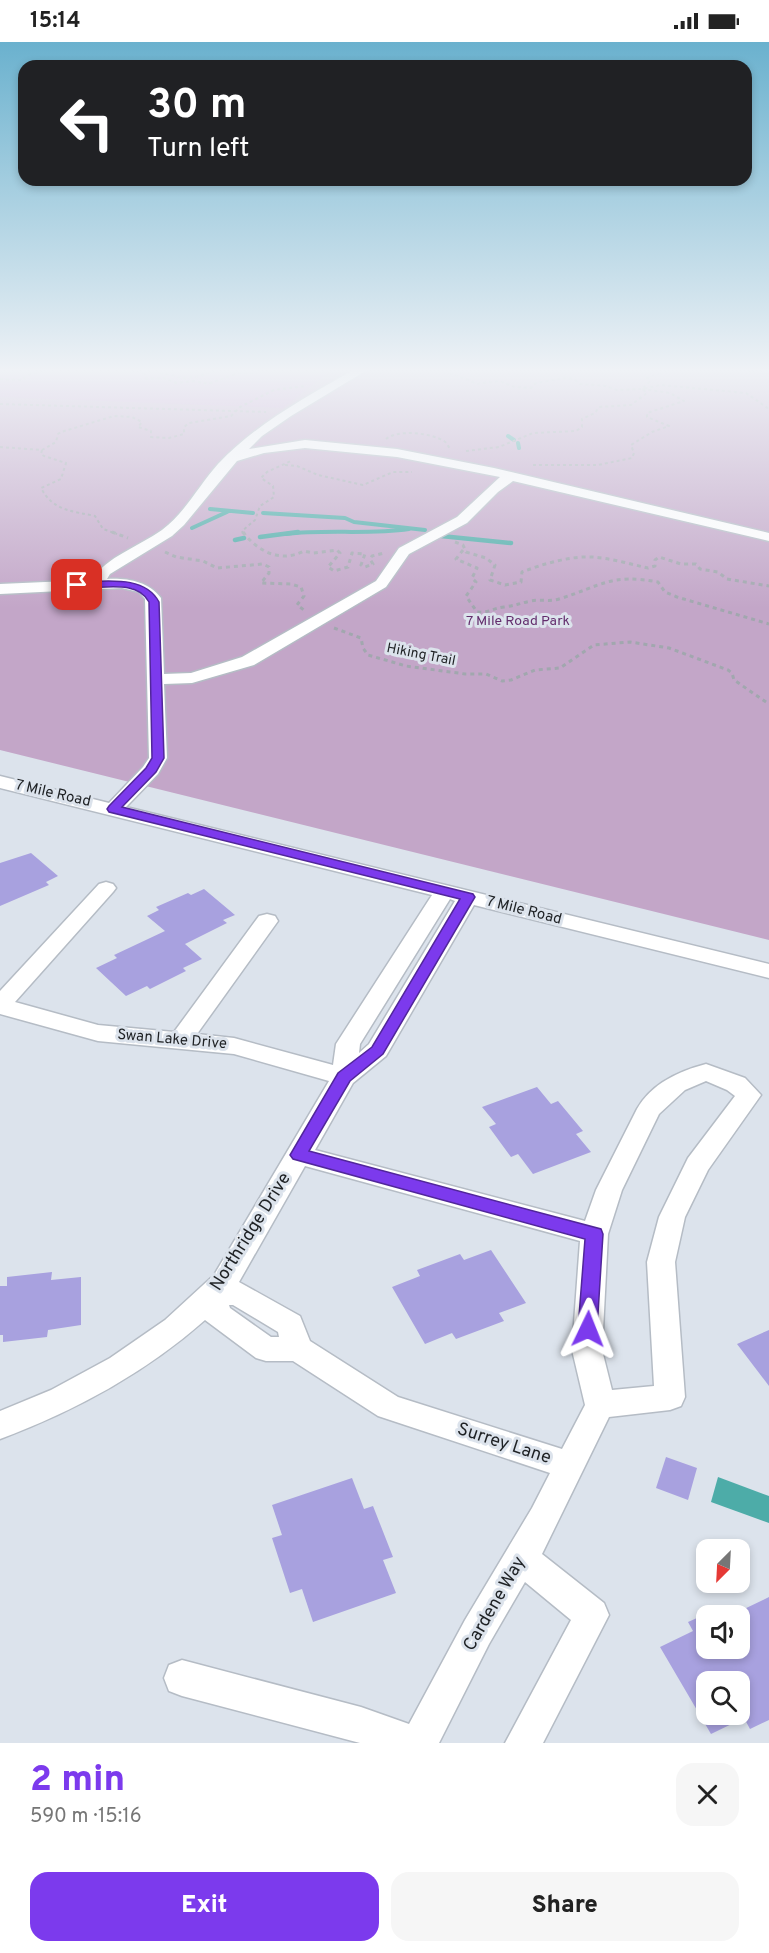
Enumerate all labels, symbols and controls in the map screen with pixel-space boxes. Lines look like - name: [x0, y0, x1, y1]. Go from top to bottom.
- text: 15:14: [30, 8, 81, 35]
- text: 30 m: [147, 80, 246, 133]
- icon: left: [48, 84, 126, 162]
- text: Turn left: [147, 132, 249, 166]
- pin: [51, 559, 102, 610]
- icon: arrive: [60, 568, 93, 601]
- park label: 7 Mile Road Park: [466, 613, 570, 630]
- street label: Hiking Trail: [385, 640, 457, 670]
- street label: 7 Mile Road: [13, 776, 93, 812]
- street label: 7 Mile Road: [484, 892, 564, 930]
- street label: Swan Lake Drive: [116, 1026, 228, 1054]
- street label: Northridge Drive: [205, 1169, 297, 1295]
- position arrow: [556, 1297, 620, 1361]
- street label: Surrey Lane: [454, 1418, 554, 1470]
- north arrow: [696, 1539, 750, 1593]
- map controls: [696, 1539, 750, 1725]
- street label: Cardene Way: [459, 1553, 531, 1655]
- button: sound: [696, 1605, 750, 1659]
- button: search: [696, 1671, 750, 1725]
- text: 2 min: [30, 1758, 125, 1804]
- button: close: [676, 1763, 739, 1826]
- text: 590 m · 15:16: [30, 1804, 142, 1830]
- button: Exit: [30, 1872, 379, 1941]
- button: Share: [391, 1872, 739, 1941]

